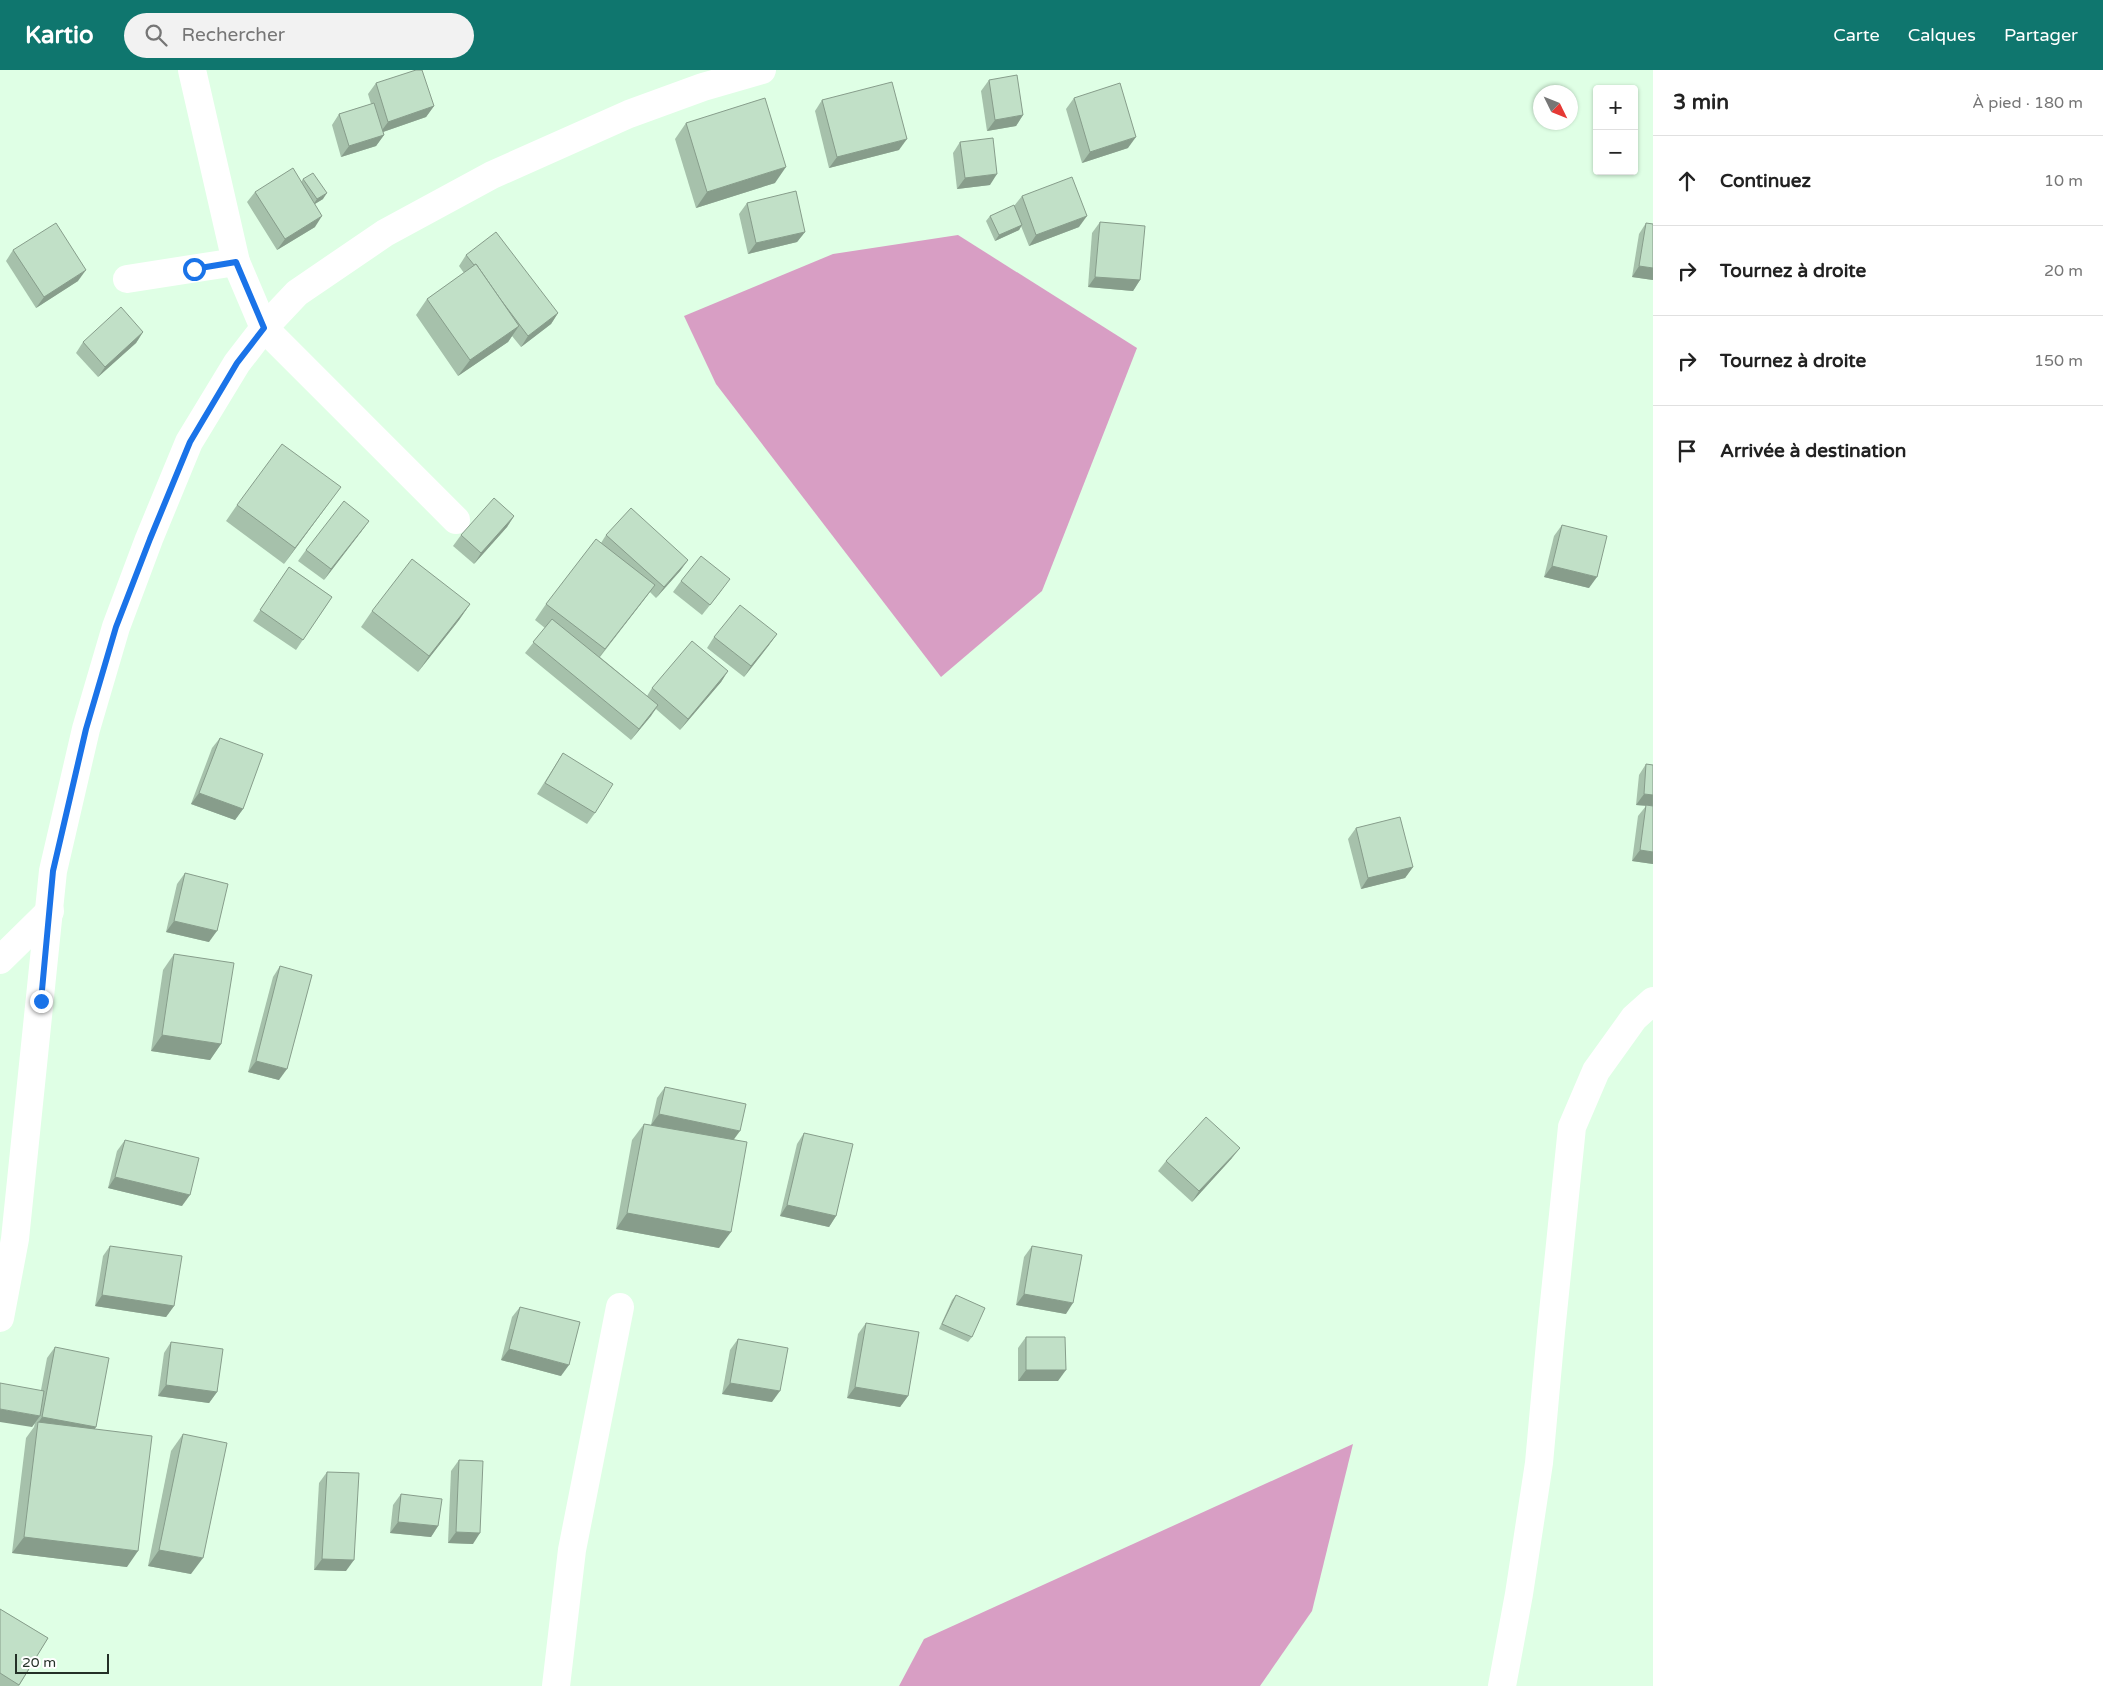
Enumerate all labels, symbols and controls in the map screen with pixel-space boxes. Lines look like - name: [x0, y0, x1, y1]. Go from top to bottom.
- search box: [124, 13, 474, 58]
- text: Kartio: [25, 21, 94, 50]
- icon: search: [142, 21, 170, 49]
- text: Rechercher: [182, 24, 285, 46]
- text: Carte: [1833, 24, 1880, 46]
- text: Calques: [1908, 24, 1976, 46]
- text: Partager: [2004, 24, 2078, 46]
- north arrow: [1533, 85, 1578, 130]
- map controls: [1593, 85, 1638, 175]
- button: +: [1593, 85, 1638, 130]
- text: 3 min: [1673, 90, 1729, 115]
- text: À pied · 180 m: [1972, 93, 2083, 113]
- button: −: [1593, 130, 1638, 175]
- icon: ahead: [1673, 167, 1701, 195]
- text: Continuez: [1720, 170, 1811, 192]
- text: 10 m: [2044, 171, 2083, 191]
- icon: right: [1673, 257, 1701, 285]
- route start: [183, 258, 206, 281]
- text: Tournez à droite: [1720, 260, 1866, 282]
- text: 20 m: [2044, 261, 2083, 281]
- icon: right: [1673, 347, 1701, 375]
- text: Tournez à droite: [1720, 350, 1866, 372]
- text: 150 m: [2034, 351, 2083, 371]
- icon: arrive: [1673, 437, 1701, 465]
- text: Arrivée à destination: [1720, 440, 1906, 462]
- route end: [30, 990, 53, 1013]
- scale bar: [15, 1651, 109, 1674]
- text: 20 m: [22, 1654, 56, 1671]

